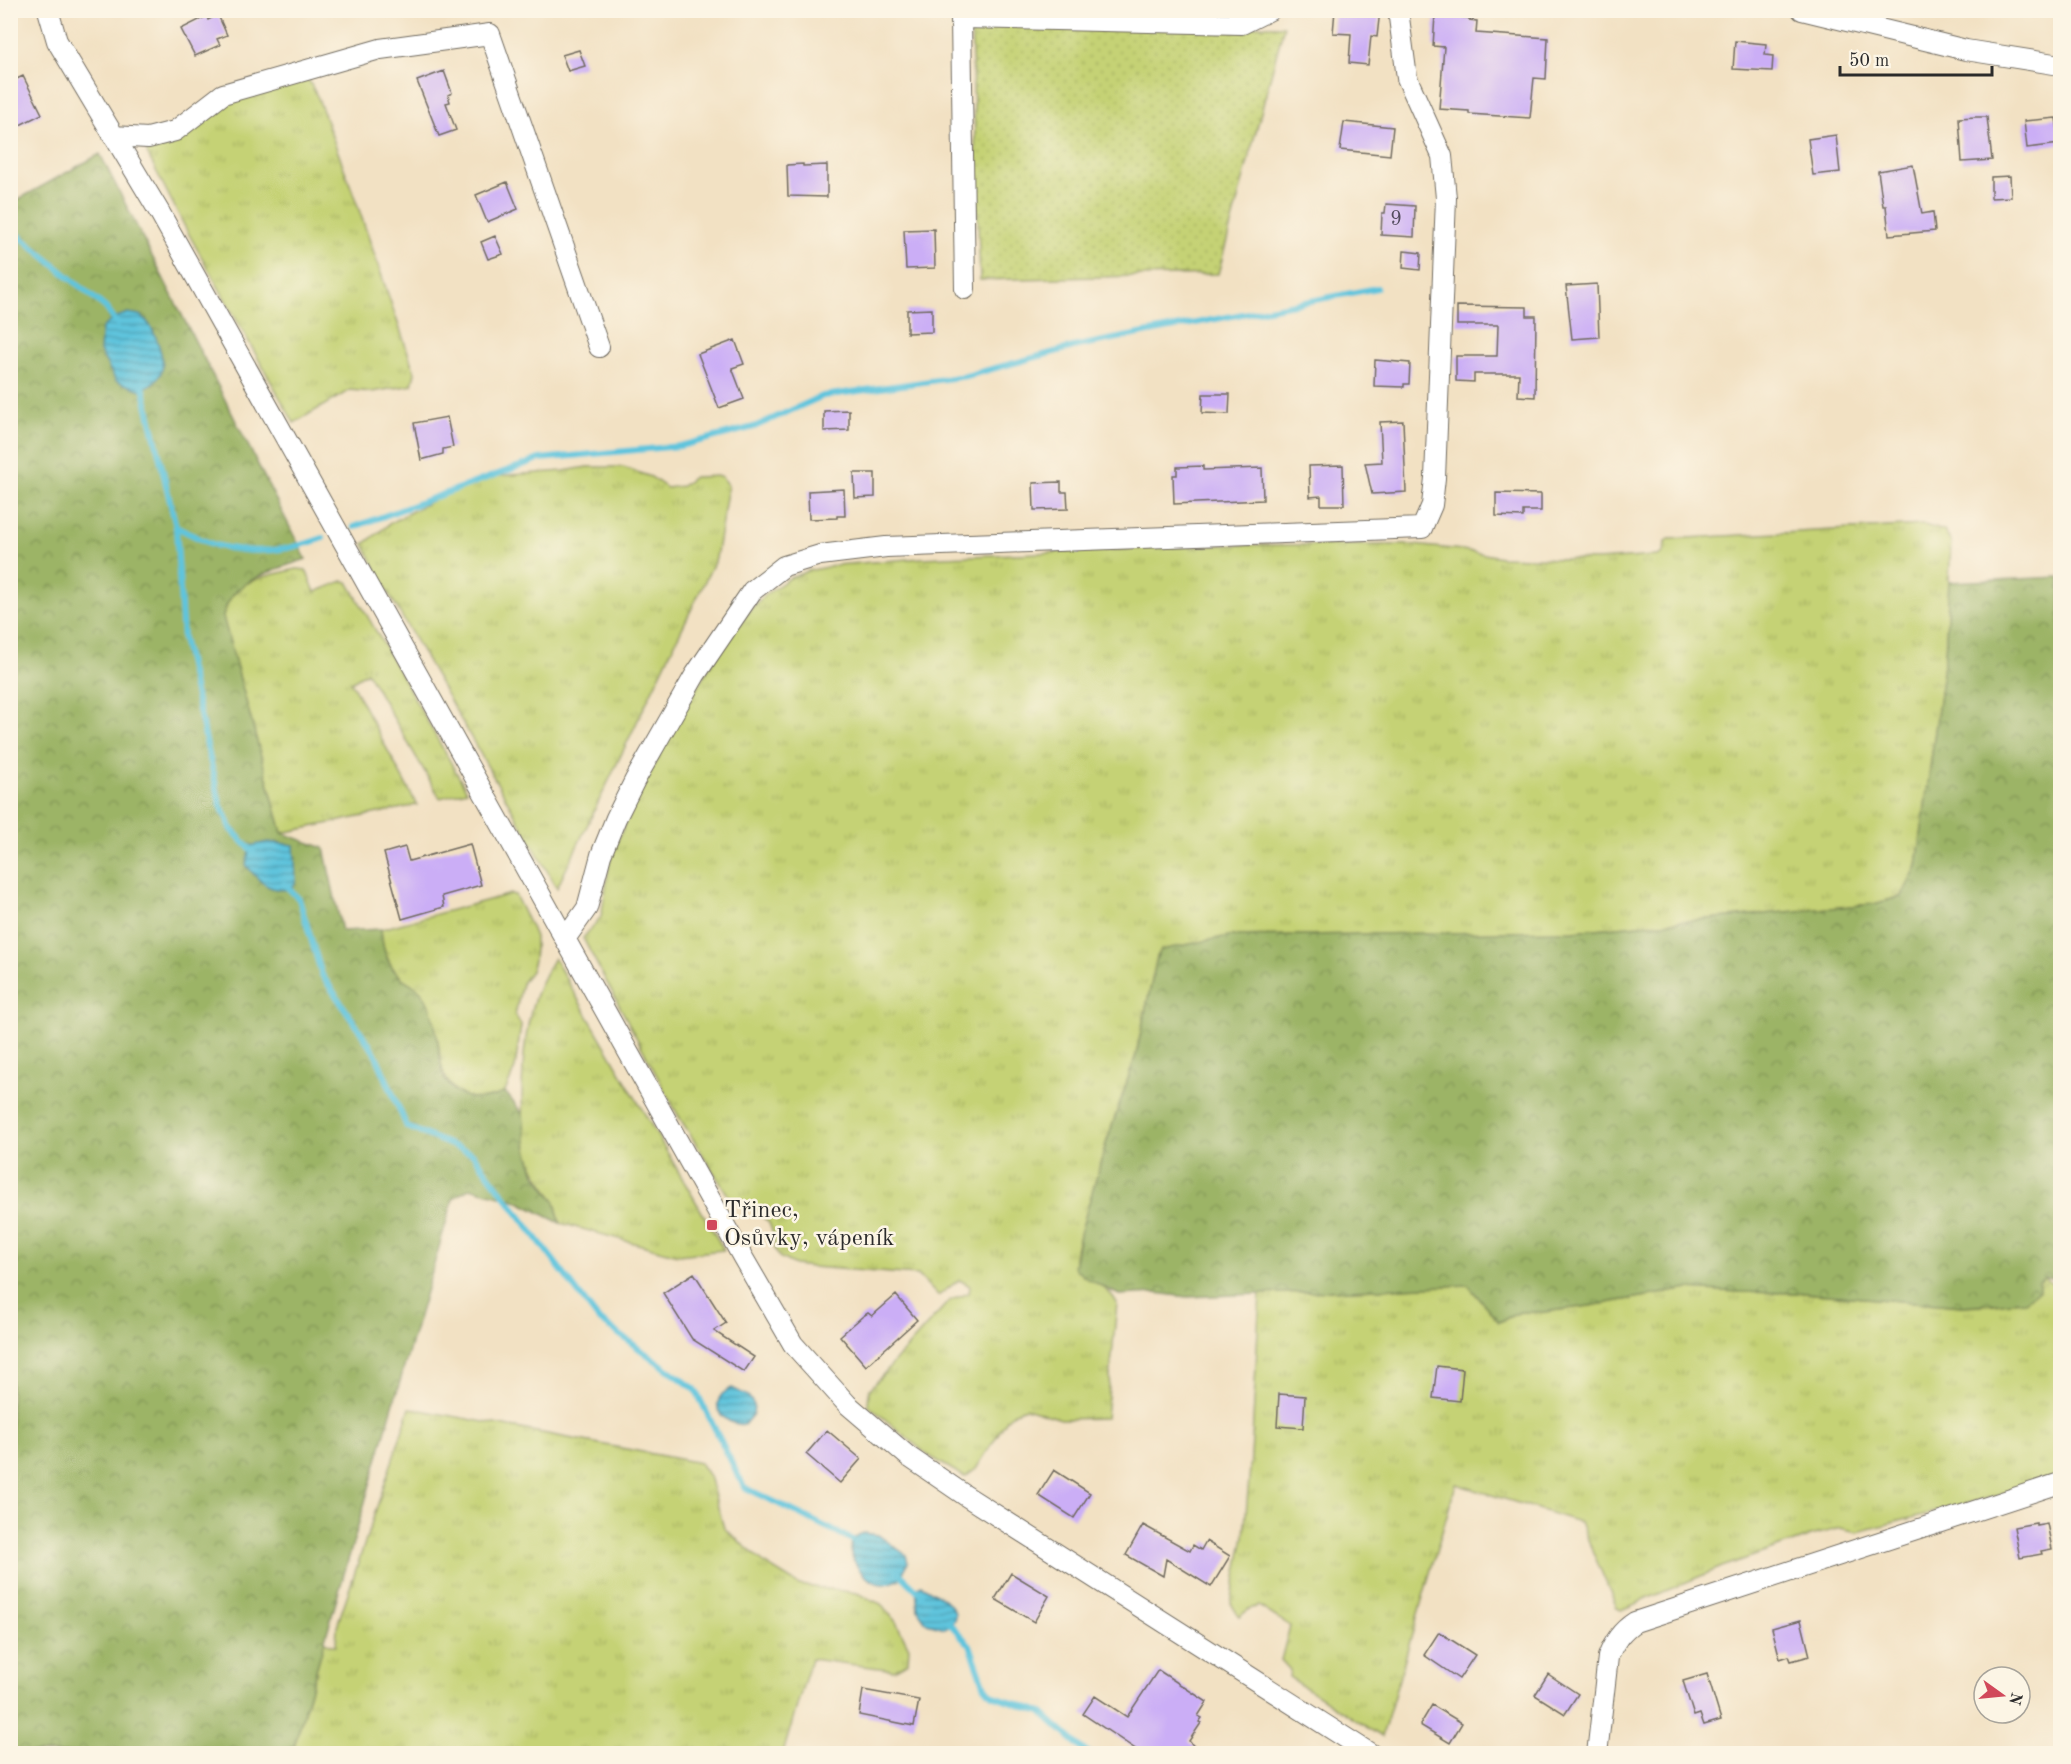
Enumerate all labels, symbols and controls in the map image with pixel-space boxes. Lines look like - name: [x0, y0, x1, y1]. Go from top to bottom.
- scale bar: [1840, 39, 1992, 77]
- text: 50 m: [1849, 52, 1889, 70]
- house number: 9: [1390, 209, 1402, 230]
- place label: Třinec, Osůvky, vápeník: [724, 1199, 895, 1251]
- marker: Třinec, Osůvky, vápeník: [705, 1218, 719, 1232]
- north arrow: [1972, 1665, 2032, 1725]
- text: N: [2005, 1690, 2024, 1707]

